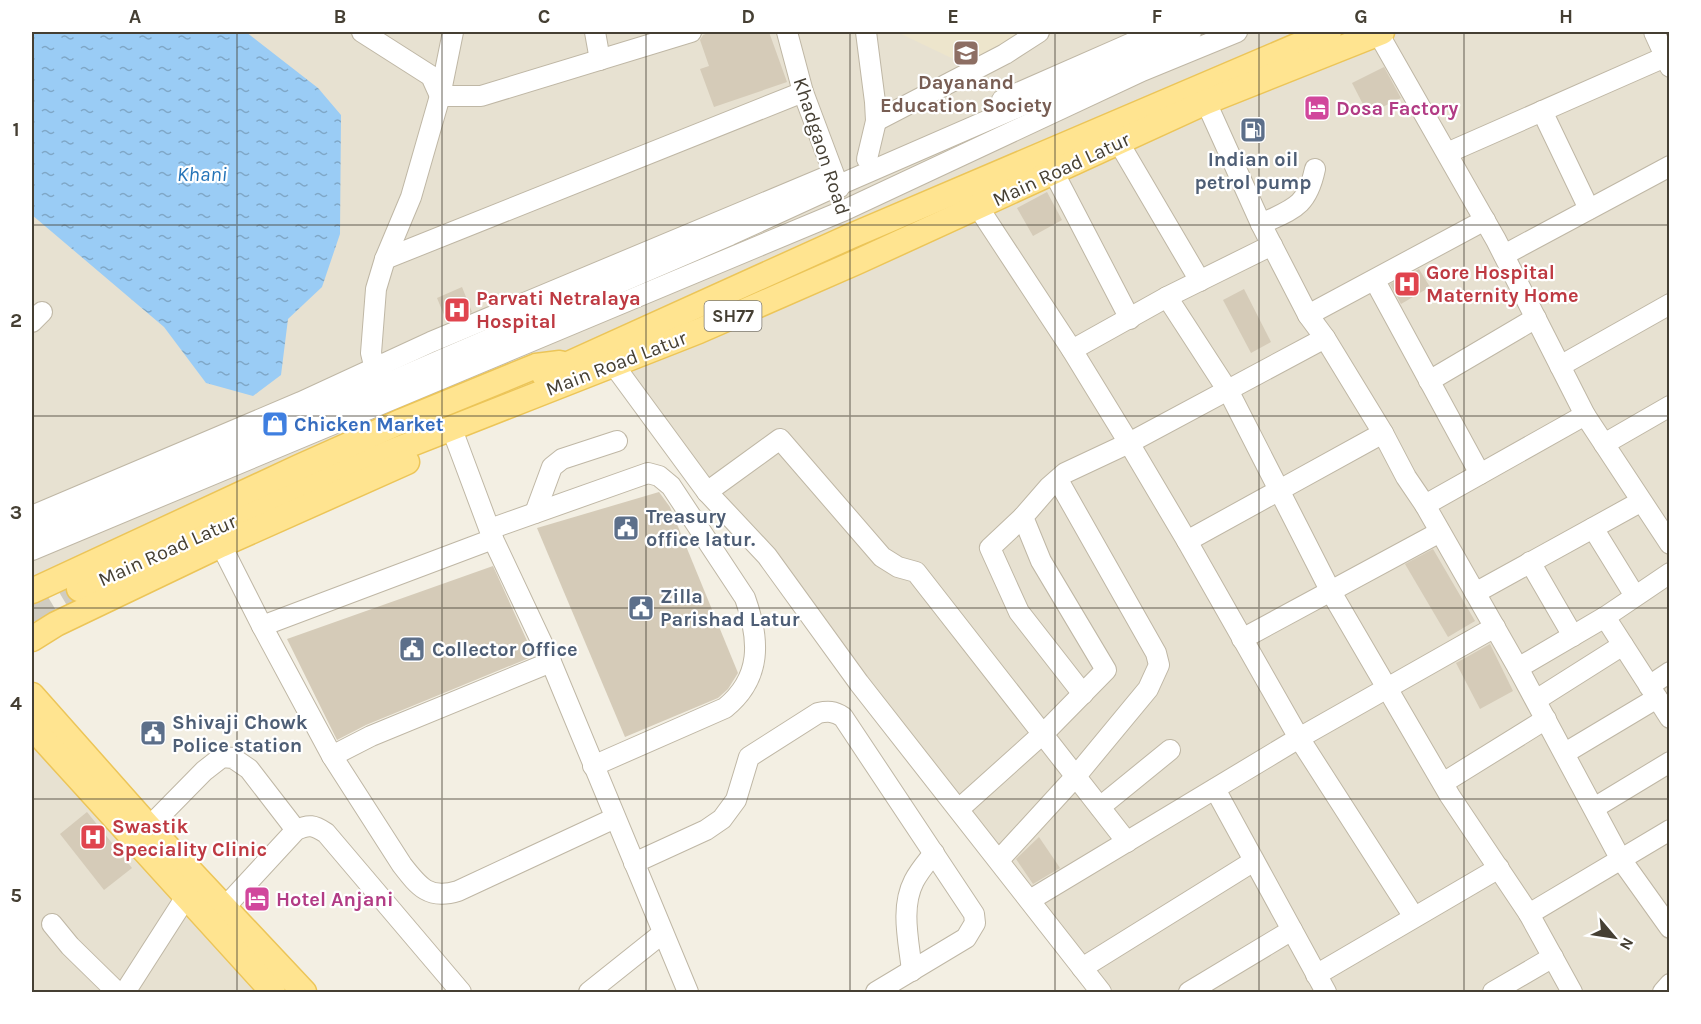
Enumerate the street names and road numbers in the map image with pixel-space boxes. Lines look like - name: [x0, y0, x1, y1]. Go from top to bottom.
- street label: Khadgaon Road: [788, 75, 855, 218]
- street label: Main Road Latur: [989, 127, 1134, 211]
- road number: SH77: [704, 301, 762, 331]
- street label: Main Road Latur: [543, 326, 690, 401]
- street label: Main Road Latur: [95, 509, 241, 591]

